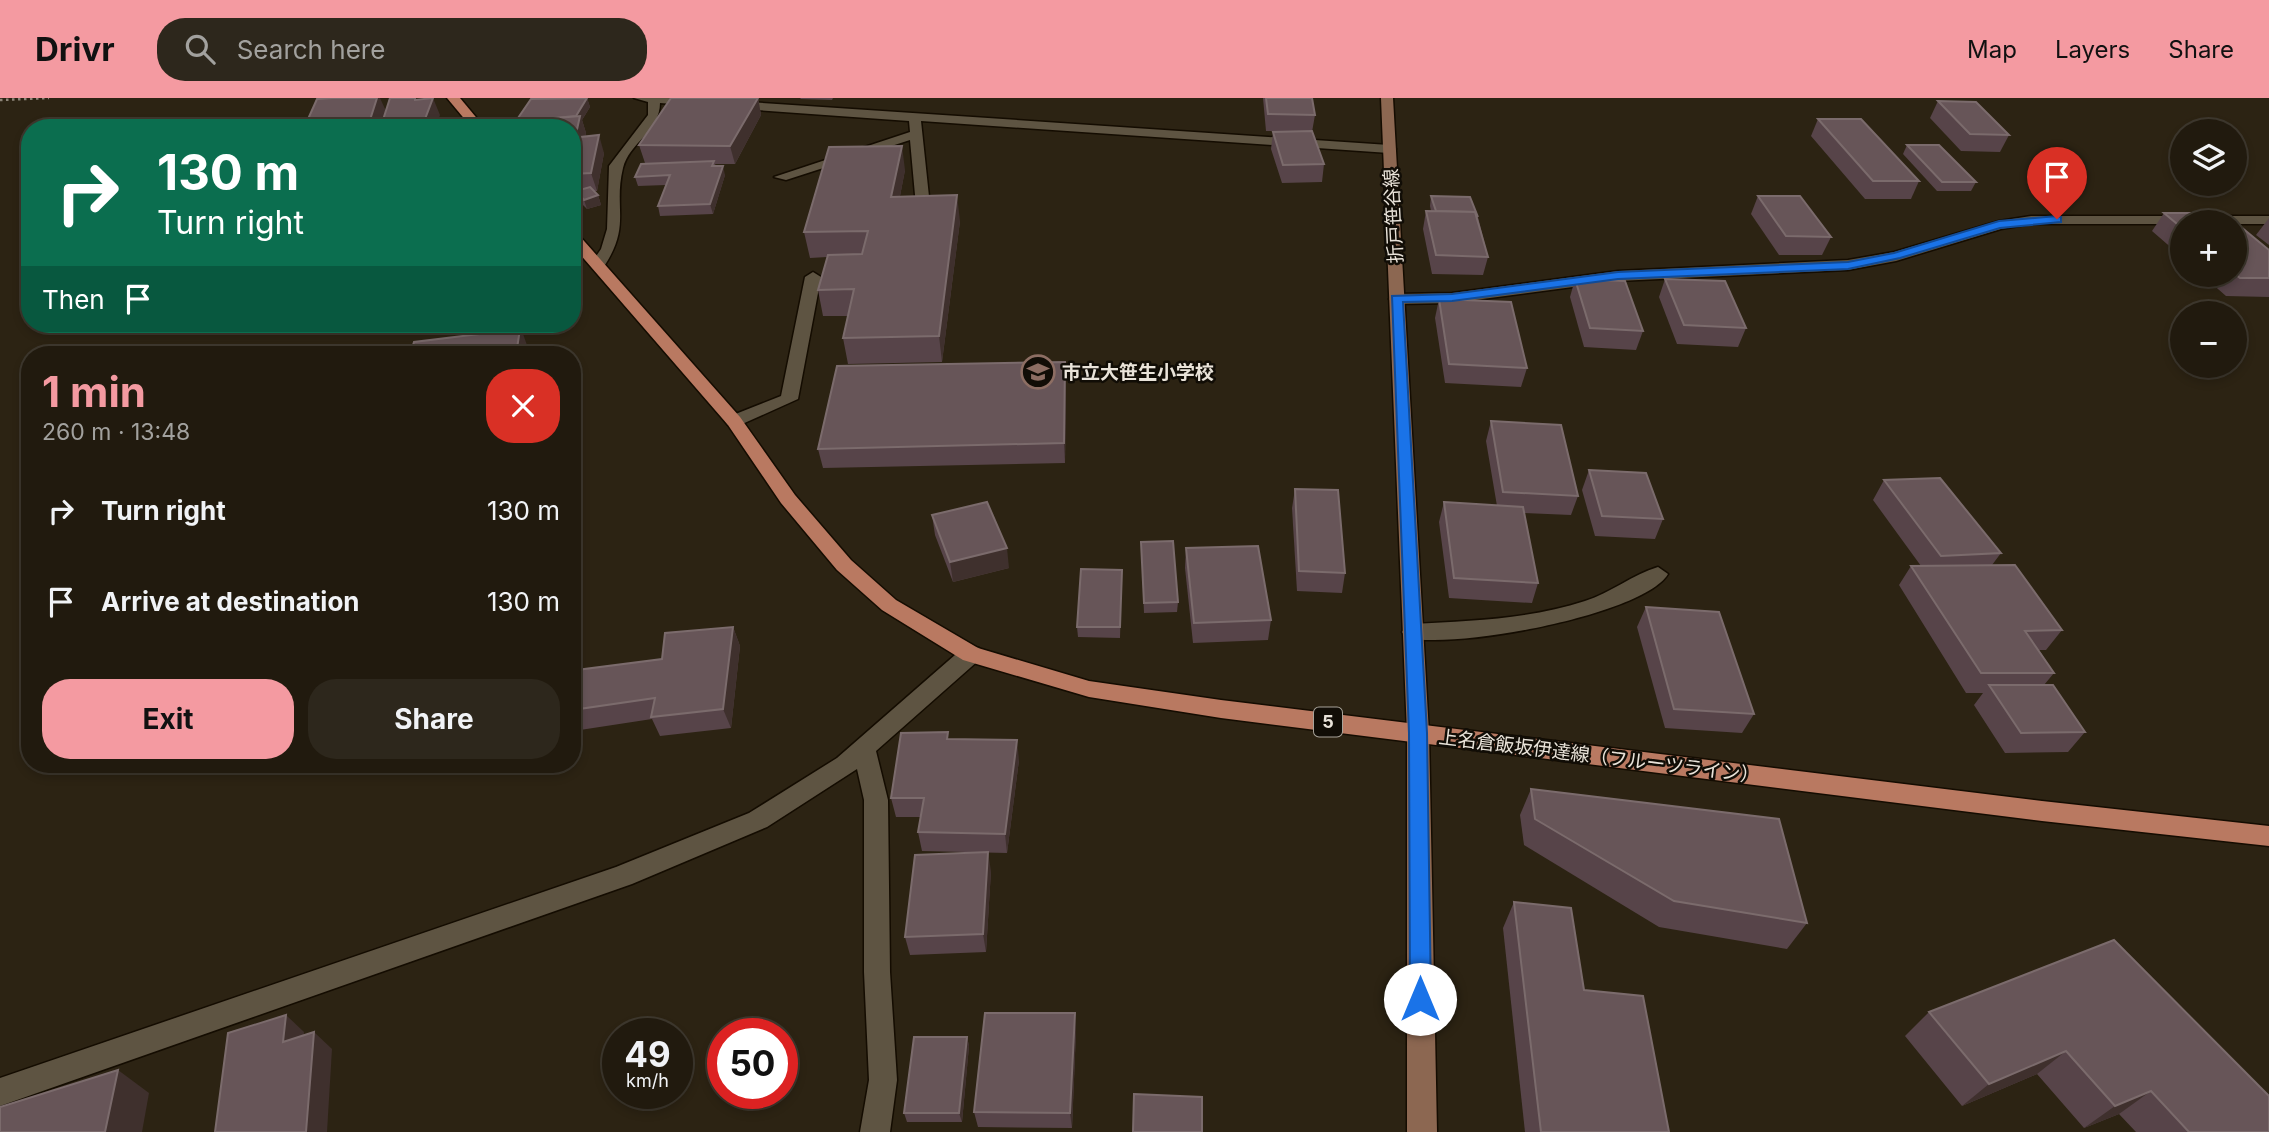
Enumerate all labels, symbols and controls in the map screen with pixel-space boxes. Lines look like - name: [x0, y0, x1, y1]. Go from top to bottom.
- search box: [157, 18, 647, 81]
- text: Drivr: [35, 29, 115, 69]
- icon: search: [181, 30, 219, 68]
- text: Search here: [237, 34, 385, 65]
- text: Map: [1967, 35, 2017, 64]
- text: Layers: [2055, 35, 2130, 64]
- text: Share: [2168, 35, 2234, 64]
- map controls: [2170, 119, 2247, 378]
- button: layers: [2170, 119, 2247, 196]
- text: 130 m: [157, 143, 299, 202]
- icon: right: [42, 147, 133, 238]
- pin: [2027, 147, 2087, 219]
- icon: arrive: [2038, 158, 2076, 196]
- street label: 折戸笹谷線: [1380, 168, 1407, 264]
- text: Turn right: [157, 203, 304, 242]
- button: +: [2170, 210, 2247, 287]
- icon: arrive: [119, 280, 157, 318]
- text: Then: [42, 284, 105, 315]
- button: −: [2170, 301, 2247, 378]
- school or university icon: 市立大笹生小学校: [1019, 353, 1057, 391]
- place label: 市立大笹生小学校: [1062, 361, 1214, 384]
- text: 1 min: [42, 366, 146, 417]
- button: close: [486, 369, 560, 443]
- text: 260 m · 13:48: [42, 418, 190, 446]
- icon: right: [42, 492, 80, 530]
- text: Turn right: [101, 495, 226, 526]
- text: 130 m: [487, 495, 560, 526]
- icon: arrive: [42, 583, 80, 621]
- text: Arrive at destination: [101, 586, 360, 617]
- text: 130 m: [487, 586, 560, 617]
- button: Exit: [42, 679, 294, 759]
- button: Share: [308, 679, 560, 759]
- road number: 5: [1314, 708, 1342, 736]
- street label: 上名倉飯坂伊達線（フルーツライン）: [1437, 725, 1760, 788]
- position arrow: [1383, 962, 1457, 1036]
- speed limit sign: 50: [707, 1018, 798, 1109]
- text: 49: [624, 1033, 671, 1075]
- text: km/h: [626, 1070, 669, 1091]

